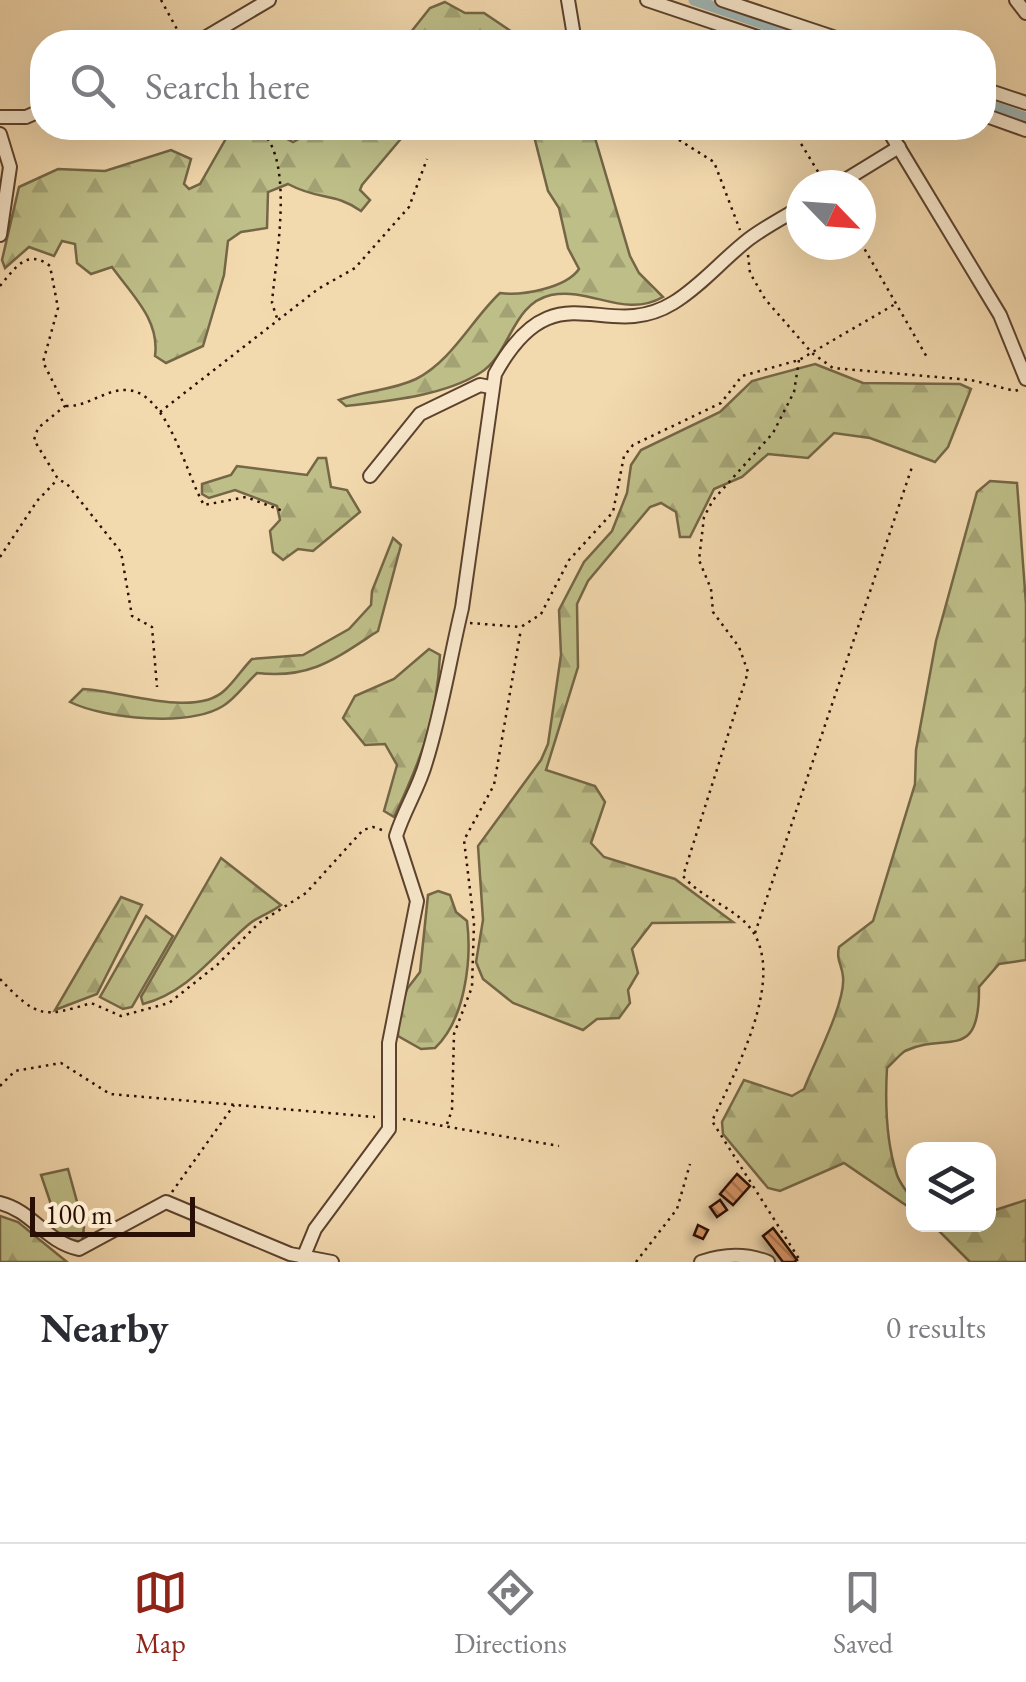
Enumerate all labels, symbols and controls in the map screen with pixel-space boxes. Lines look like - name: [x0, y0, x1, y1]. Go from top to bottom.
- search box: [30, 30, 996, 140]
- icon: search: [65, 58, 120, 113]
- text: Search here: [145, 61, 310, 110]
- north arrow: [786, 170, 876, 260]
- map controls: [906, 1142, 996, 1232]
- button: layers: [906, 1142, 996, 1232]
- scale bar: [30, 1192, 195, 1236]
- text: 100 m: [45, 1196, 113, 1232]
- text: Nearby: [40, 1300, 169, 1355]
- text: 0 results: [886, 1306, 986, 1348]
- tab: Map: [133, 1565, 188, 1661]
- tab: Directions: [454, 1565, 567, 1661]
- tab: Saved: [833, 1565, 893, 1661]

